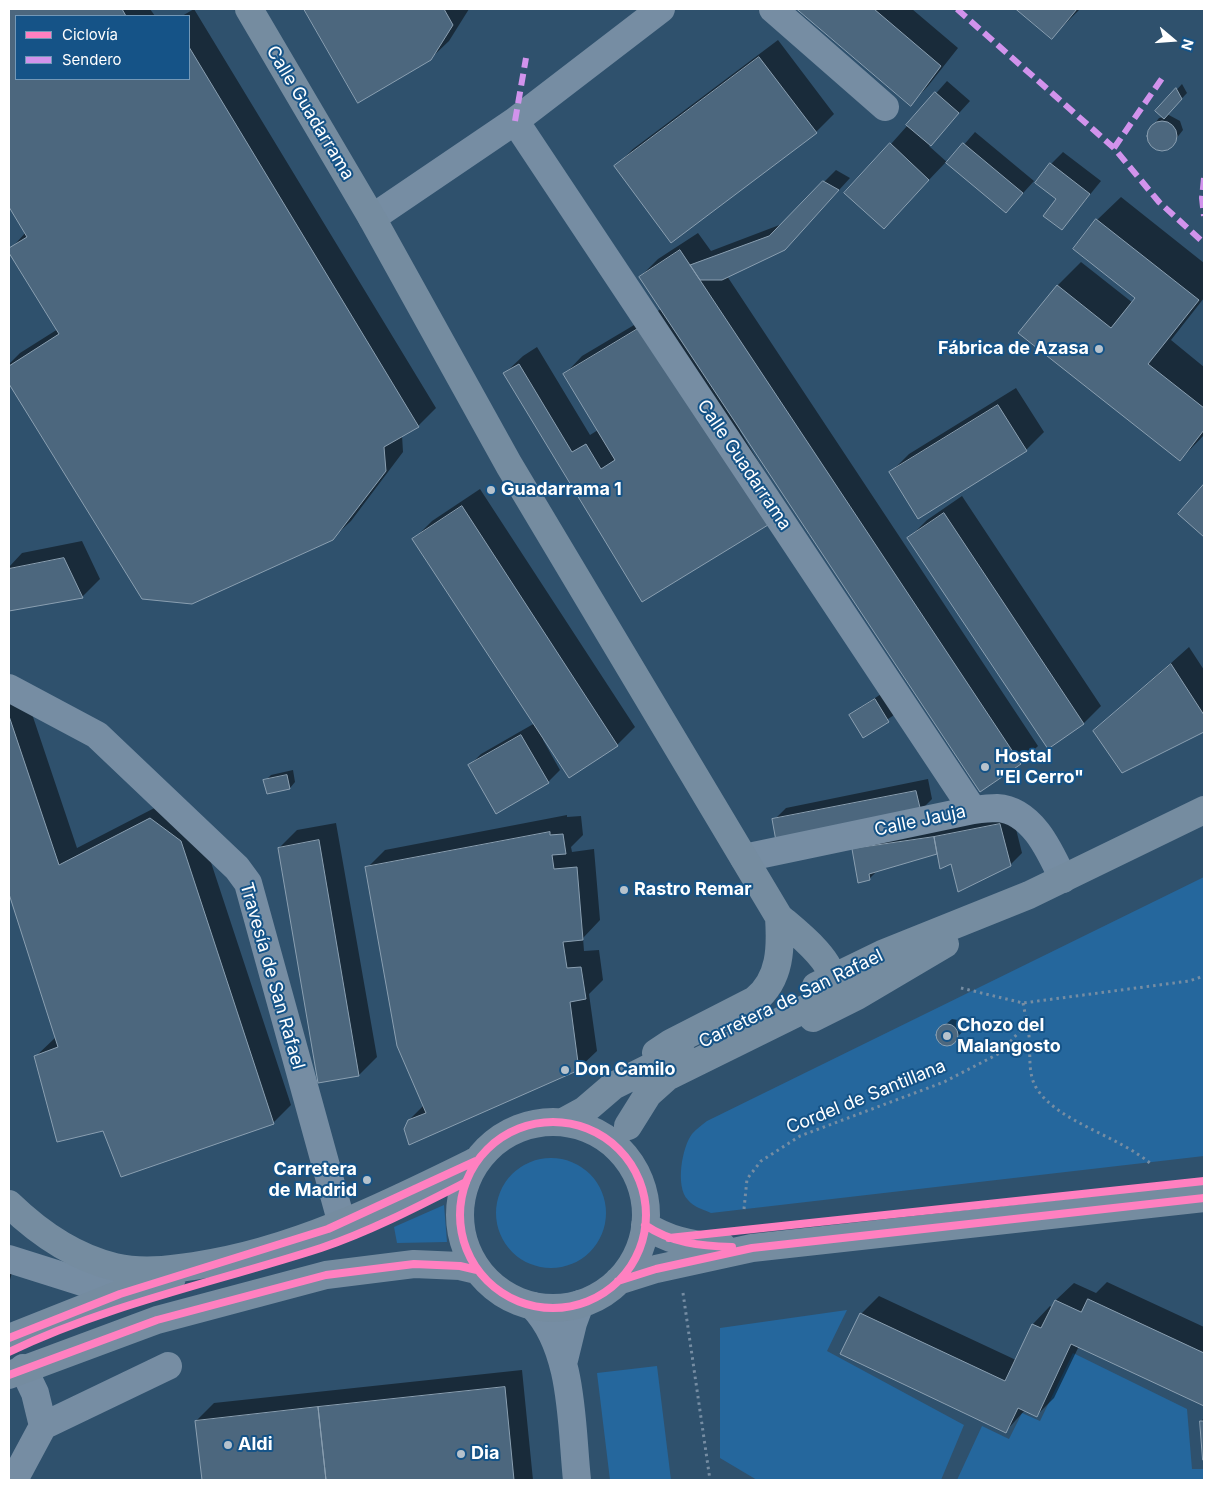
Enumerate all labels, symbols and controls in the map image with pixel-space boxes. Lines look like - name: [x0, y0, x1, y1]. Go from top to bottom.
- legend: [15, 15, 190, 80]
- north arrow: [1148, 15, 1198, 65]
- text: Ciclovía: [62, 25, 118, 44]
- text: N: [1178, 37, 1197, 52]
- street label: Calle Guadarrama: [261, 42, 359, 184]
- text: Sendero: [62, 50, 122, 69]
- place label: Fábrica de Azasa: [938, 338, 1089, 360]
- marker: Fábrica de Azasa: [1093, 343, 1105, 355]
- street label: Calle Guadarrama: [692, 396, 796, 534]
- place label: Guadarrama 1: [501, 479, 622, 501]
- marker: Guadarrama 1: [485, 484, 497, 496]
- place label: Hostal "El Cerro": [995, 746, 1084, 789]
- marker: Hostal "El Cerro": [979, 761, 991, 773]
- street label: Calle Jauja: [872, 801, 968, 841]
- place label: Rastro Remar: [634, 879, 752, 901]
- street label: Travesía de San Rafael: [235, 880, 309, 1072]
- marker: Rastro Remar: [618, 884, 630, 896]
- street label: Carretera de San Rafael: [695, 945, 887, 1053]
- place label: Chozo del Malangosto: [957, 1015, 1061, 1058]
- marker: Chozo del Malangosto: [941, 1030, 953, 1042]
- street label: Cordel de Santillana: [783, 1055, 949, 1139]
- place label: Don Camilo: [575, 1059, 675, 1081]
- marker: Don Camilo: [559, 1064, 571, 1076]
- place label: Carretera de Madrid: [268, 1159, 357, 1202]
- marker: Carretera de Madrid: [361, 1174, 373, 1186]
- place label: Aldi: [238, 1434, 273, 1456]
- marker: Aldi: [222, 1439, 234, 1451]
- place label: Dia: [471, 1443, 499, 1465]
- marker: Dia: [455, 1448, 467, 1460]

